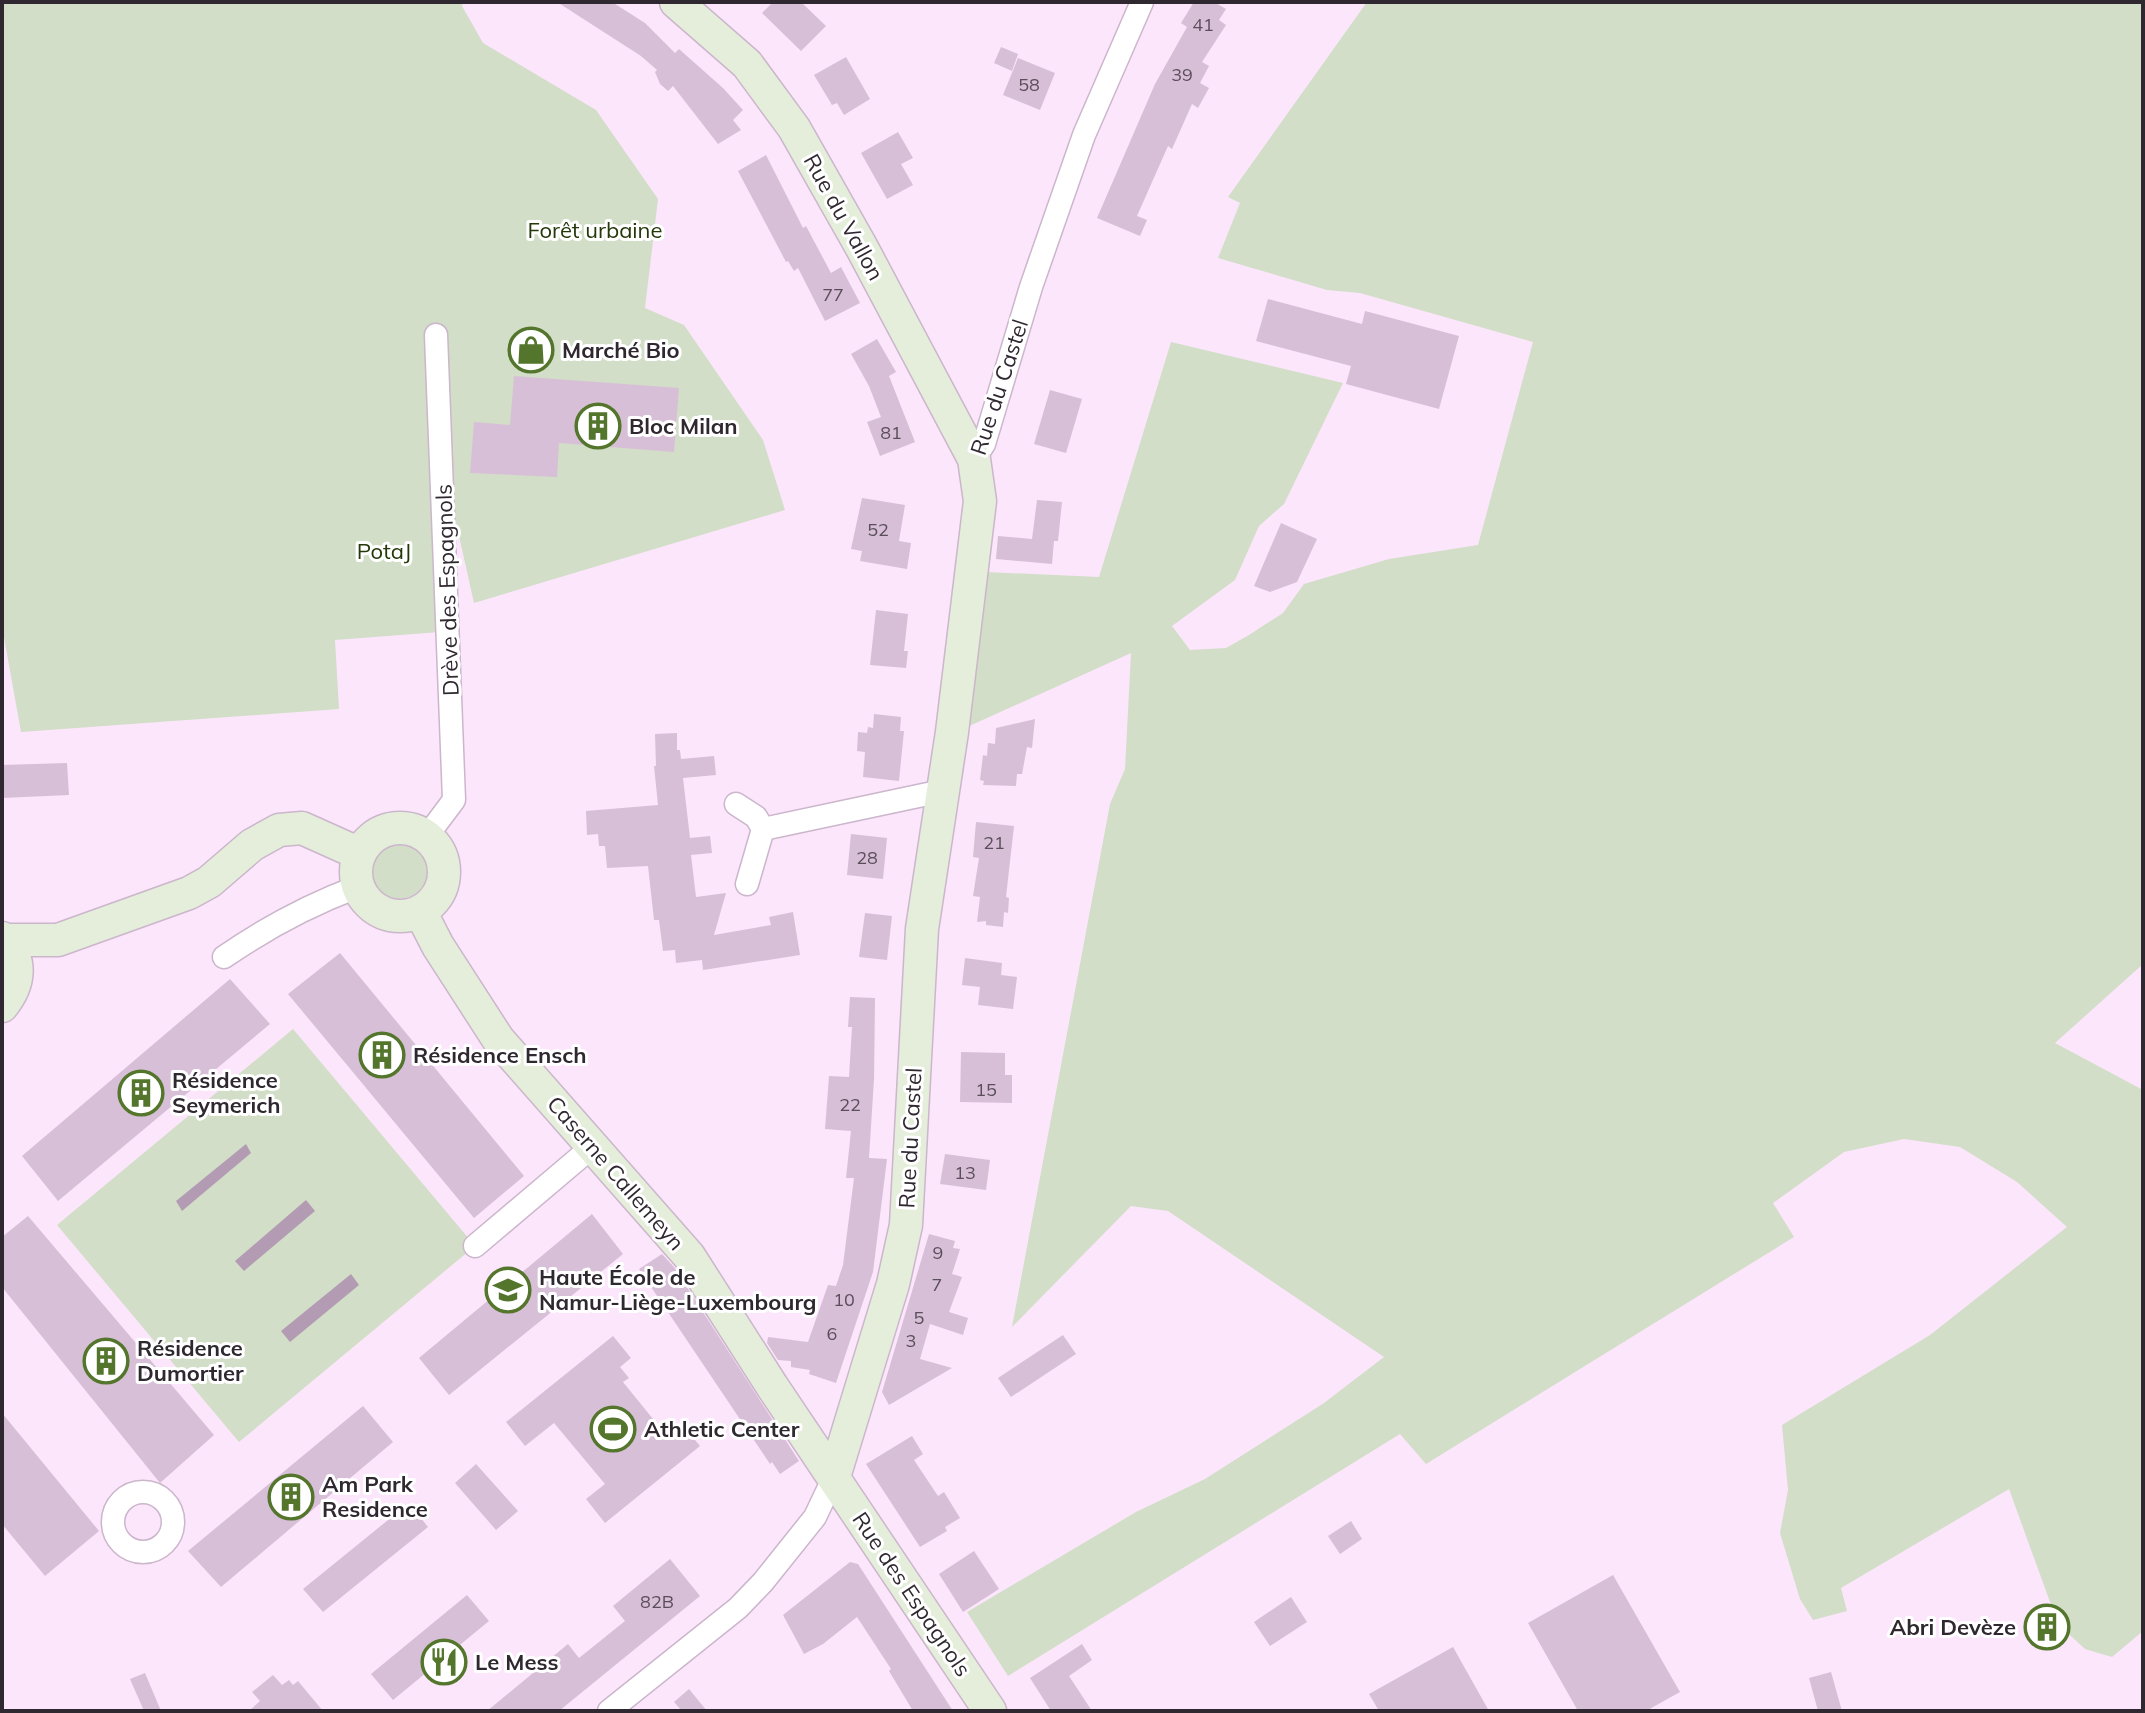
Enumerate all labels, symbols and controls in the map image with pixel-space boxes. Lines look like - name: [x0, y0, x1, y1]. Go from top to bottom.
- house number: 41: [1192, 13, 1214, 36]
- house number: 39: [1171, 63, 1193, 86]
- house number: 58: [1018, 73, 1040, 96]
- street label: Rue du Vallon: [798, 149, 890, 285]
- park label: Forêt urbaine: [528, 216, 662, 244]
- house number: 77: [822, 283, 844, 306]
- street label: Rue du Castel: [964, 316, 1034, 458]
- shop icon: Marché Bio: [507, 326, 555, 374]
- place label: Marché Bio: [562, 336, 680, 364]
- building icon: Bloc Milan: [574, 402, 622, 450]
- place label: Bloc Milan: [629, 412, 738, 440]
- house number: 81: [880, 421, 902, 444]
- street label: Drève des Espagnols: [429, 484, 465, 696]
- house number: 52: [867, 518, 889, 541]
- park label: PotaJ: [357, 537, 411, 565]
- house number: 21: [983, 831, 1005, 854]
- house number: 28: [856, 846, 878, 869]
- building icon: Résidence Ensch: [358, 1031, 406, 1079]
- place label: Résidence Ensch: [413, 1041, 587, 1069]
- place label: Résidence Seymerich: [172, 1066, 281, 1119]
- street label: Rue du Castel: [892, 1067, 928, 1209]
- building icon: Résidence Seymerich: [117, 1069, 165, 1117]
- house number: 15: [975, 1078, 997, 1101]
- street label: Caserne Callemeyn: [541, 1090, 691, 1256]
- house number: 22: [839, 1093, 861, 1116]
- house number: 13: [954, 1161, 976, 1184]
- house number: 9: [933, 1241, 943, 1264]
- place label: Haute École de Namur-Liège-Luxembourg: [539, 1263, 817, 1316]
- school or university icon: Haute École de Namur-Liège-Luxembourg: [484, 1266, 532, 1314]
- house number: 7: [932, 1273, 942, 1296]
- house number: 10: [833, 1288, 855, 1311]
- house number: 5: [914, 1306, 925, 1329]
- house number: 6: [827, 1322, 837, 1345]
- house number: 3: [906, 1329, 916, 1352]
- place label: Résidence Dumortier: [137, 1334, 244, 1387]
- building icon: Résidence Dumortier: [82, 1337, 130, 1385]
- sports icon: Athletic Center: [589, 1405, 637, 1453]
- place label: Athletic Center: [644, 1415, 800, 1443]
- place label: Am Park Residence: [322, 1470, 428, 1523]
- building icon: Am Park Residence: [267, 1473, 315, 1521]
- street label: Rue des Espagnols: [847, 1506, 977, 1682]
- house number: 82B: [640, 1590, 674, 1613]
- building icon: Abri Devèze: [2023, 1603, 2071, 1651]
- place label: Abri Devèze: [1890, 1613, 2016, 1641]
- restaurant icon: Le Mess: [420, 1638, 468, 1686]
- place label: Le Mess: [475, 1648, 559, 1676]

